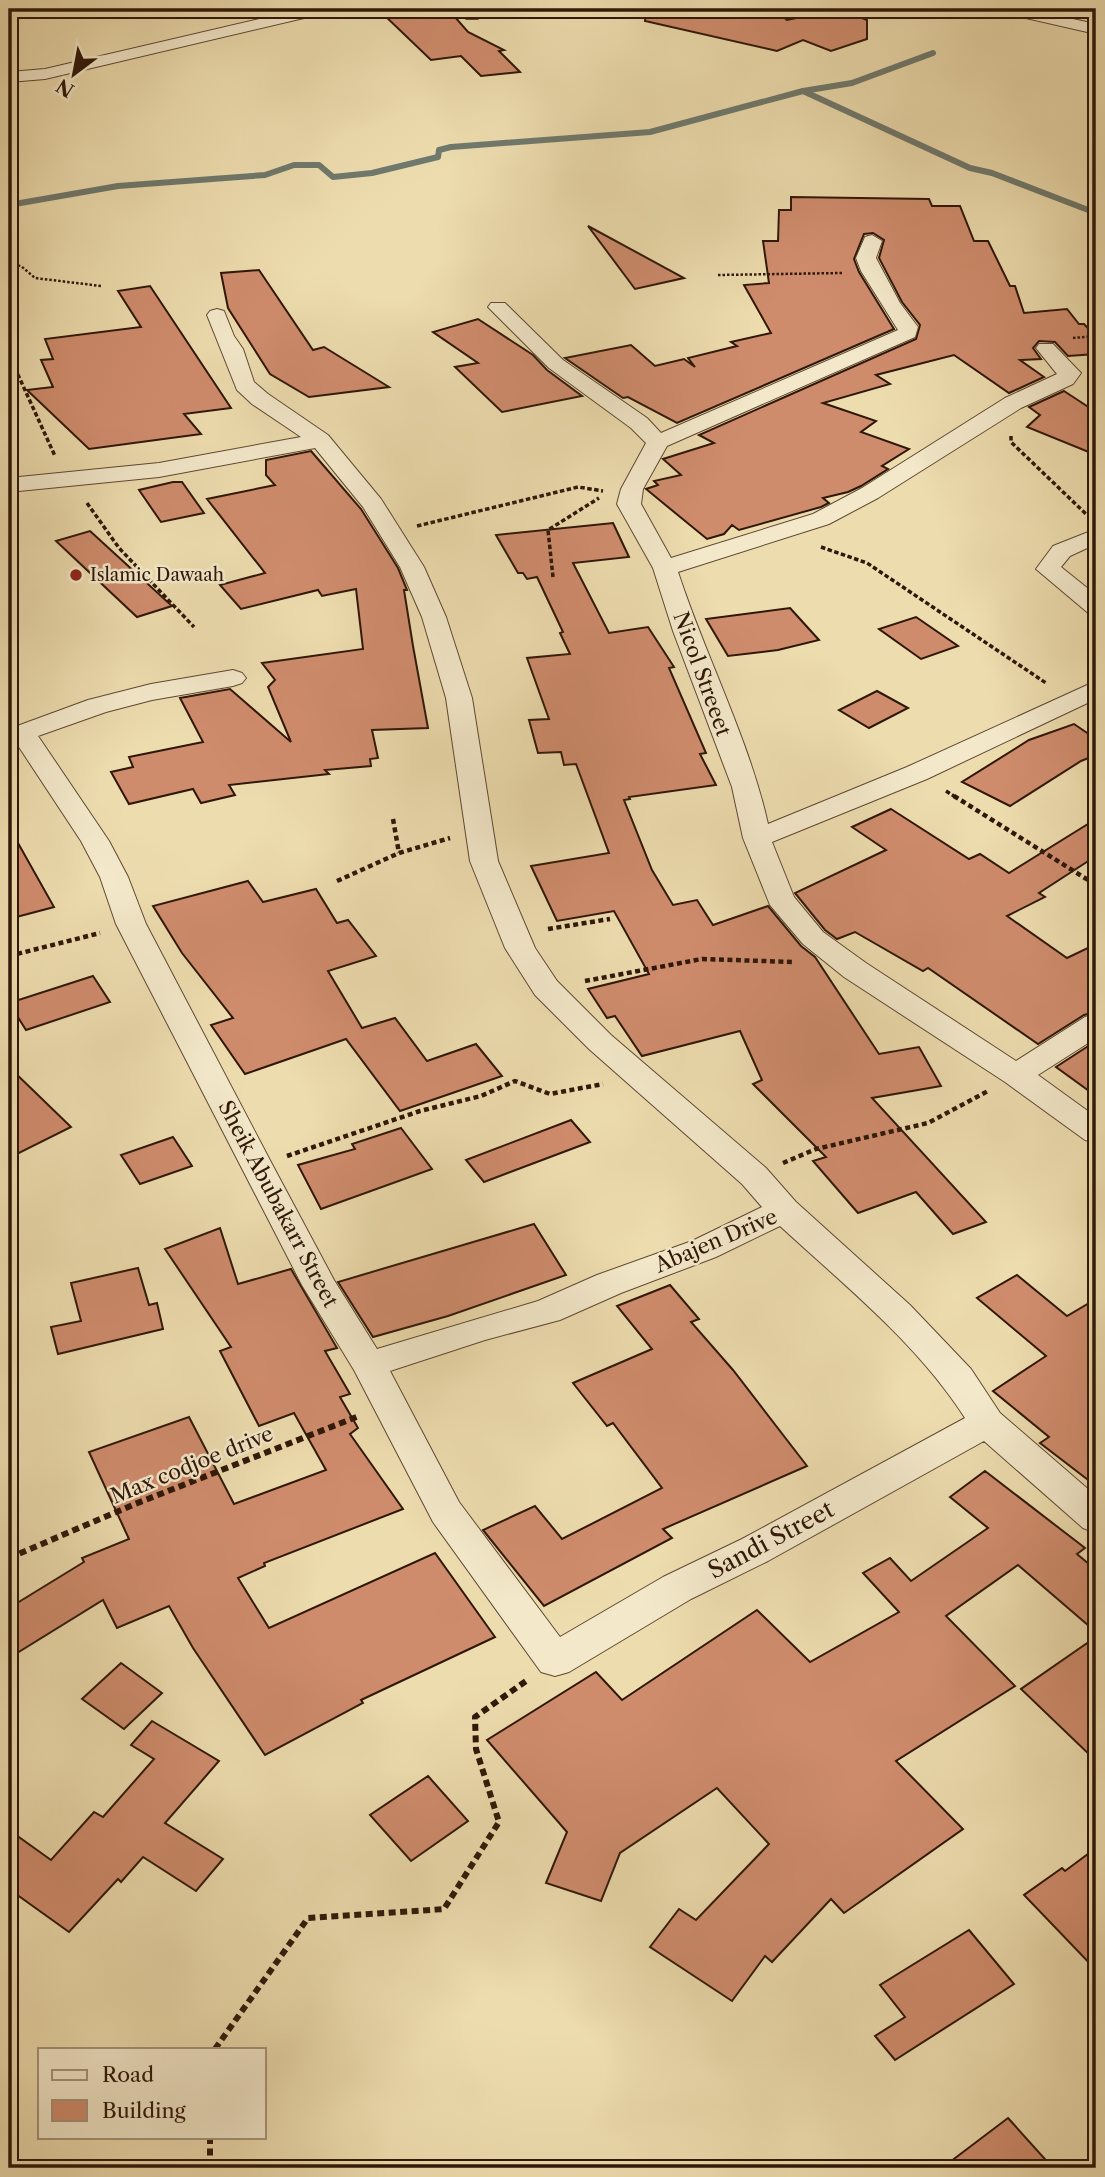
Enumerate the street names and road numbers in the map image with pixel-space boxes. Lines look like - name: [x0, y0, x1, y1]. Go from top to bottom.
- street label: Nicol Streeet: [668, 608, 737, 740]
- street label: Sheik Abubakarr Street: [213, 1096, 344, 1312]
- street label: Abajen Drive: [650, 1204, 781, 1278]
- street label: Max codjoe drive: [107, 1421, 277, 1509]
- street label: Sandi Street: [703, 1494, 839, 1585]

